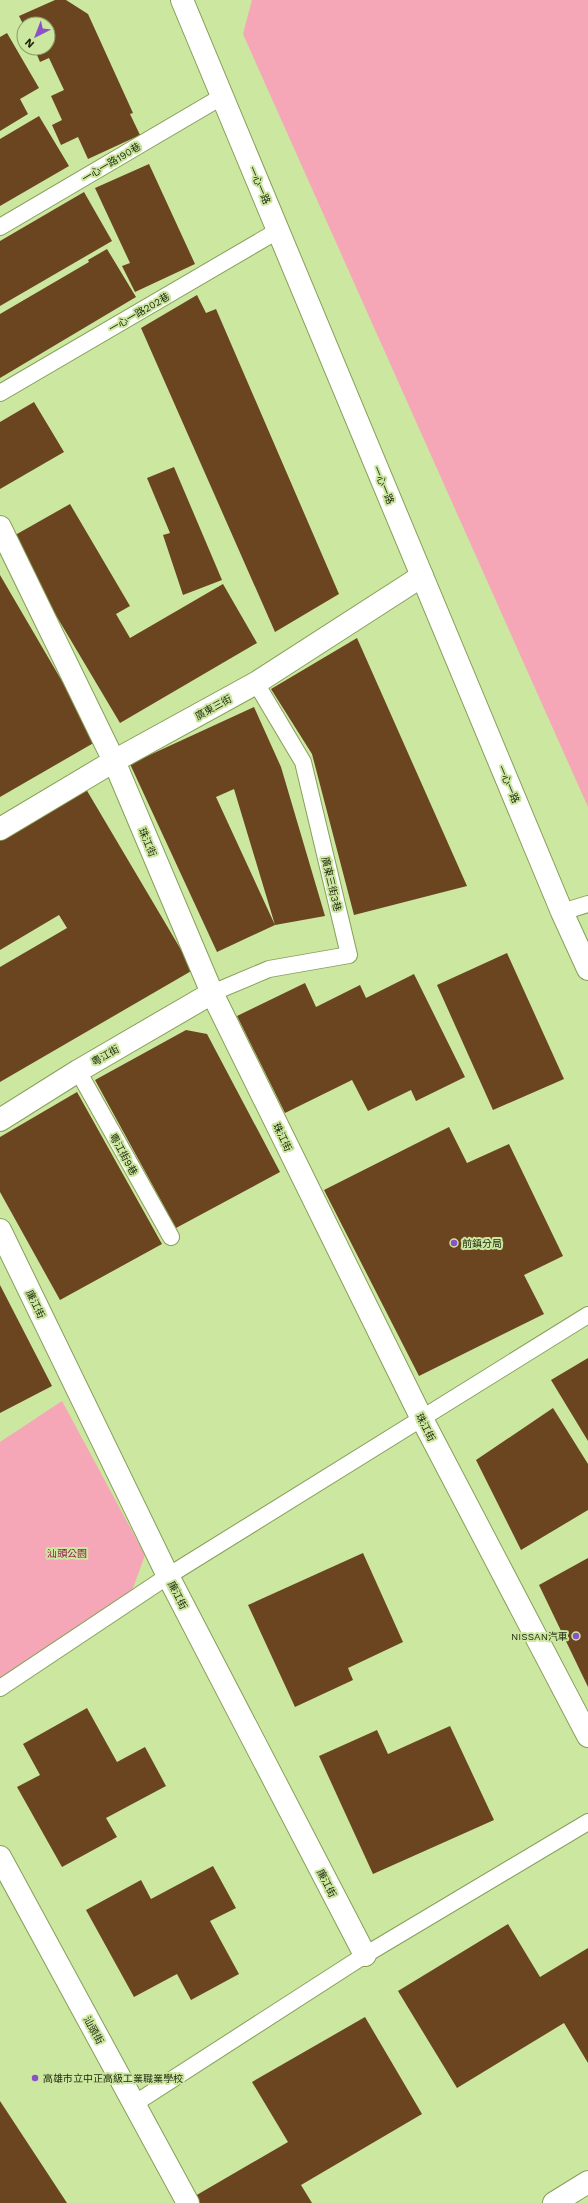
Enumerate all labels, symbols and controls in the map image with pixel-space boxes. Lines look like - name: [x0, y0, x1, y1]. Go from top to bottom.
- north arrow: [16, 16, 56, 56]
- text: N: [22, 36, 37, 51]
- street label: 一心一路190巷: [80, 141, 143, 184]
- street label: 一心一路: [247, 165, 272, 206]
- street label: 一心一路202巷: [107, 291, 171, 334]
- street label: 一心一路: [371, 465, 396, 506]
- street label: 廣東三街: [193, 693, 233, 722]
- street label: 一心一路: [496, 764, 521, 805]
- street label: 珠江街: [137, 826, 158, 858]
- street label: 廣東三街3巷: [320, 856, 343, 913]
- street label: 粵江街: [90, 1043, 121, 1068]
- street label: 珠江街: [271, 1121, 294, 1153]
- street label: 粵江街9巷: [108, 1131, 140, 1177]
- marker: 前鎮分局: [449, 1238, 459, 1248]
- place label: 前鎮分局: [462, 1238, 502, 1249]
- street label: 廉江街: [24, 1288, 47, 1320]
- street label: 珠江街: [414, 1411, 437, 1443]
- park label: 汕頭公園: [47, 1548, 87, 1559]
- street label: 廉江街: [166, 1579, 189, 1611]
- place label: NISSAN汽車: [511, 1631, 568, 1642]
- marker: NISSAN汽車: [571, 1631, 581, 1641]
- street label: 廉江街: [315, 1867, 338, 1899]
- street label: 汕頭街: [81, 2014, 106, 2046]
- marker: 高雄市立中正高級工業職業學校: [30, 2073, 40, 2083]
- place label: 高雄市立中正高級工業職業學校: [43, 2073, 183, 2084]

